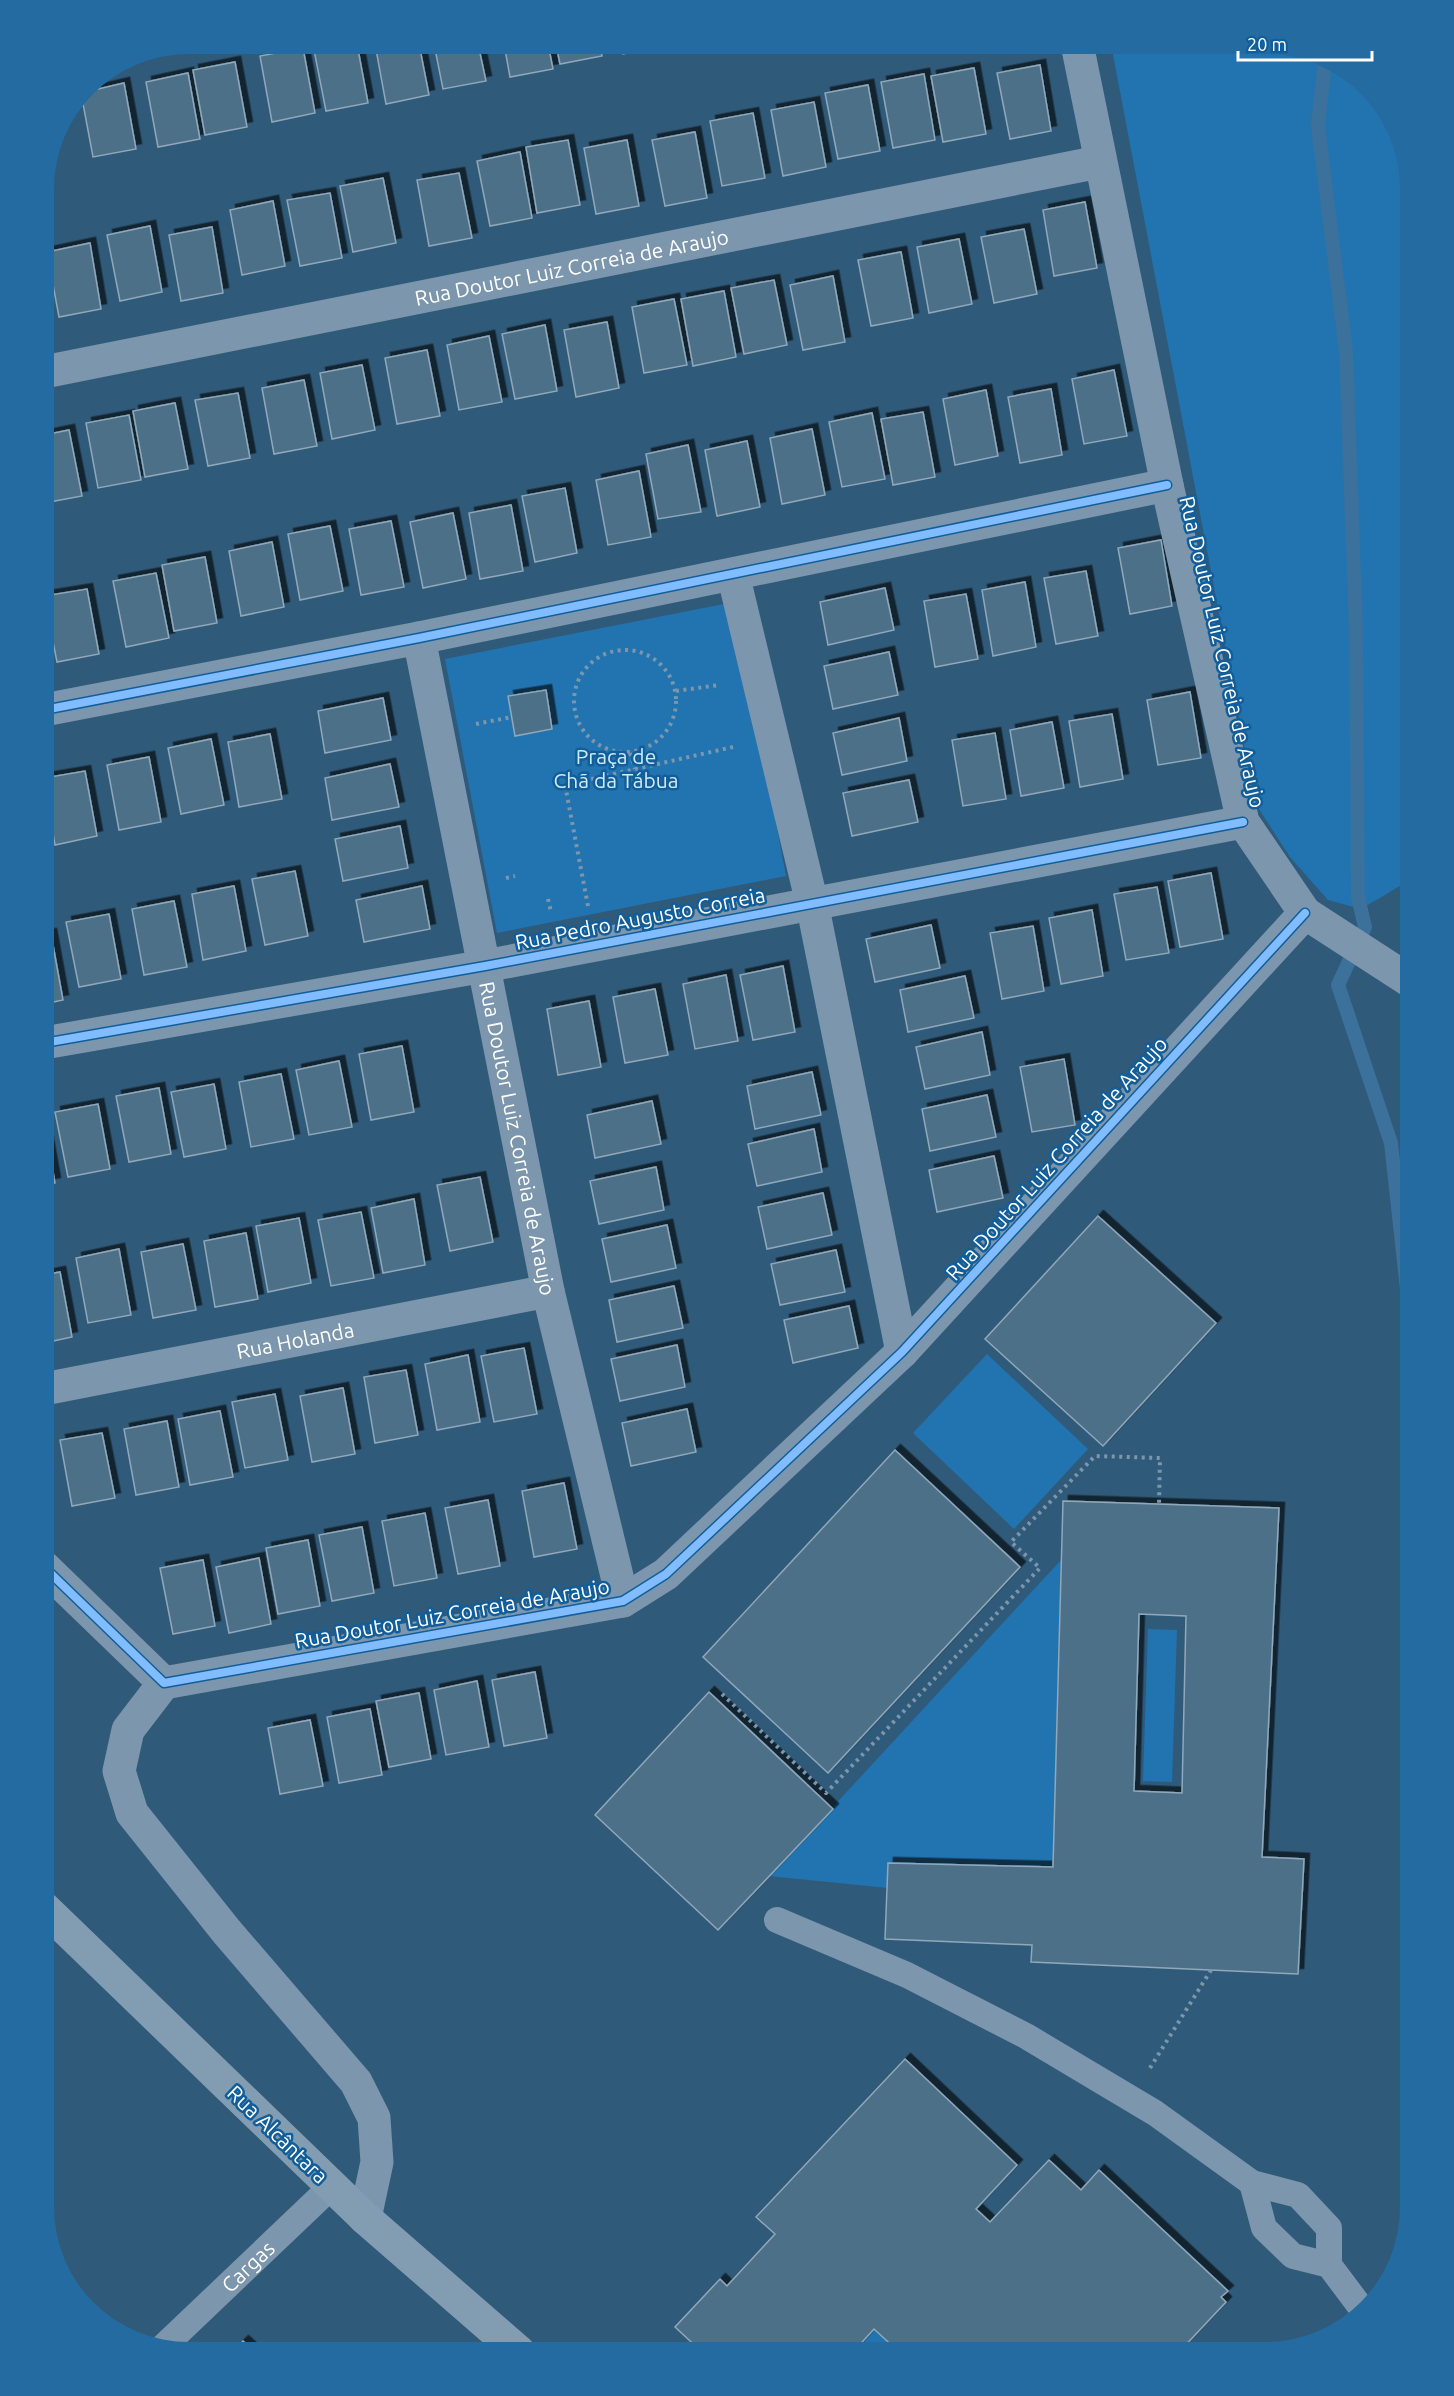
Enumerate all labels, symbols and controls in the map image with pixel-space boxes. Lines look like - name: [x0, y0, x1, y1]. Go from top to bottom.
- scale bar: [1238, 24, 1372, 62]
- text: 20 m: [1247, 34, 1287, 54]
- street label: Rua Doutor Luiz Correia de Araujo: [413, 224, 731, 310]
- street label: Rua Doutor Luiz Correia de Araujo: [1175, 494, 1271, 810]
- park label: Praça de Chã da Tábua: [553, 744, 679, 792]
- street label: Rua Pedro Augusto Correia: [513, 882, 767, 954]
- street label: Rua Doutor Luiz Correia de Araujo: [475, 979, 561, 1297]
- street label: Rua Doutor Luiz Correia de Araujo: [940, 1031, 1172, 1285]
- street label: Rua Holanda: [235, 1317, 356, 1363]
- street label: Rua Doutor Luiz Correia de Araujo: [293, 1573, 611, 1653]
- street label: Rua Alcântara: [223, 2080, 333, 2188]
- street label: Cargas: [216, 2236, 279, 2297]

